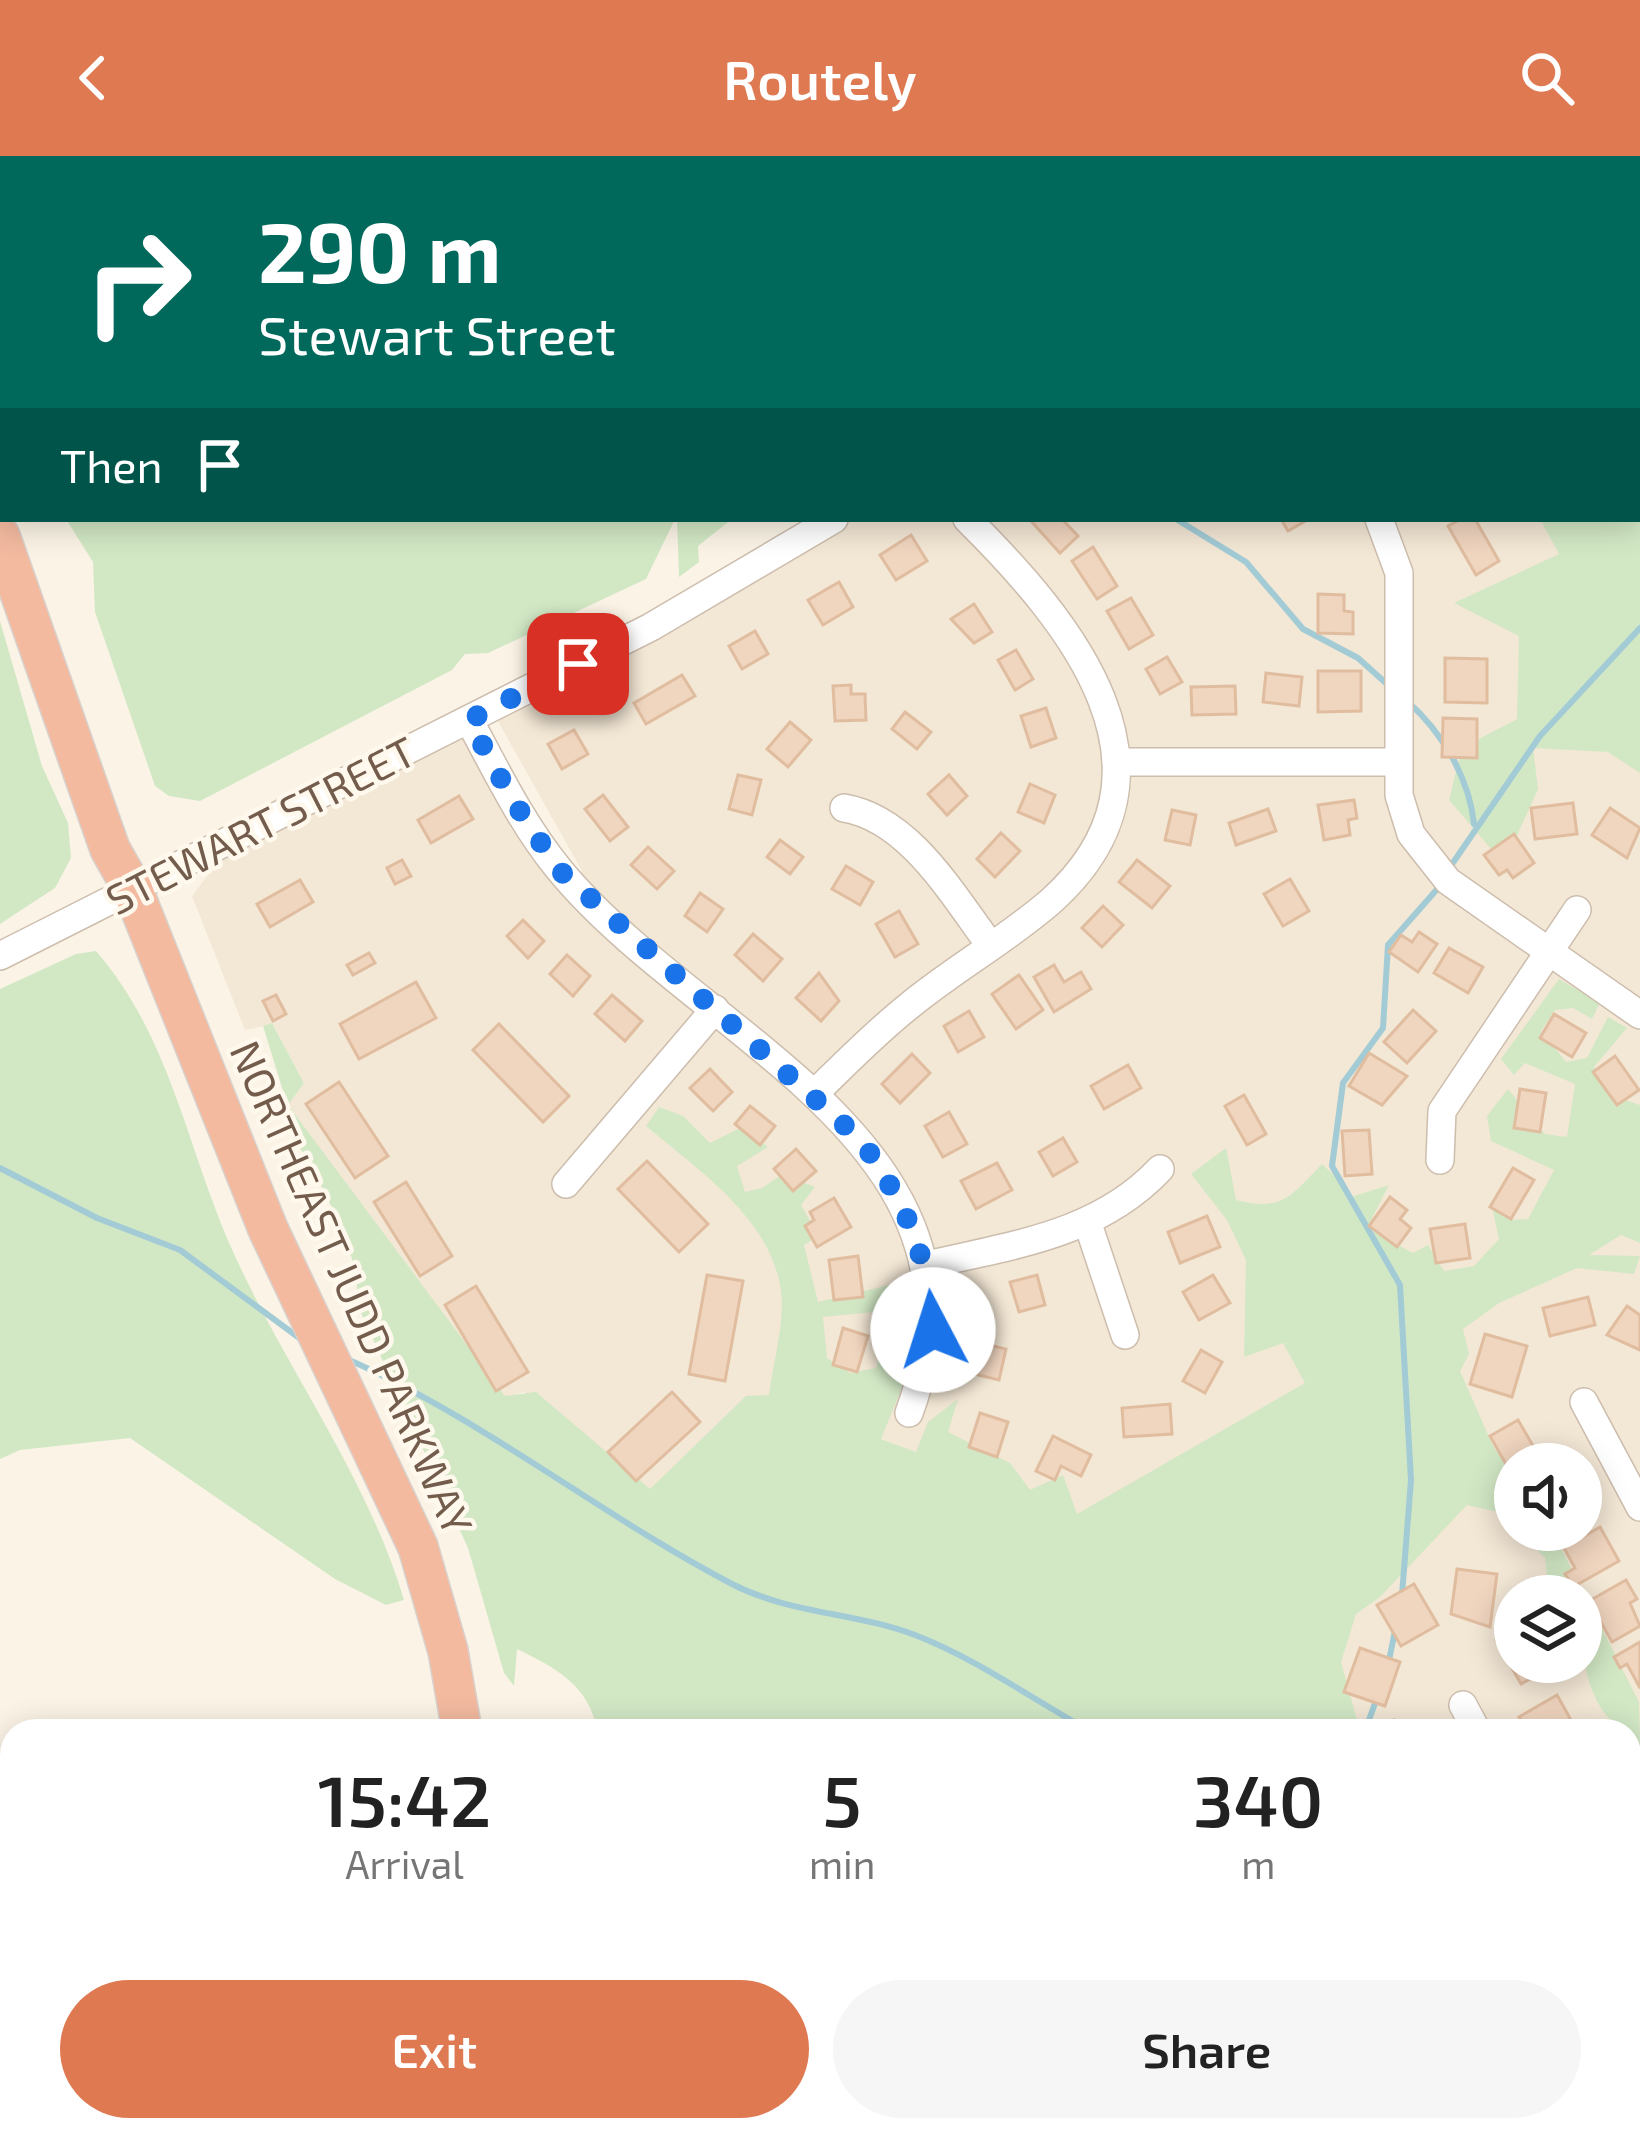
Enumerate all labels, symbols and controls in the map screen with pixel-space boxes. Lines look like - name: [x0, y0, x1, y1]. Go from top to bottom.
- icon: back: [60, 45, 126, 111]
- icon: search: [1514, 45, 1580, 111]
- text: Routely: [723, 46, 917, 111]
- text: 290 m: [258, 199, 502, 300]
- icon: right: [60, 204, 216, 360]
- text: Stewart Street: [258, 301, 616, 366]
- icon: arrive: [187, 432, 253, 498]
- text: Then: [60, 438, 163, 492]
- pin: [527, 613, 629, 715]
- icon: arrive: [545, 631, 611, 697]
- street label: STEWART STREET: [97, 725, 423, 923]
- street label: NORTHEAST JUDD PARKWAY: [221, 1032, 485, 1542]
- position arrow: [870, 1267, 996, 1393]
- map controls: [1494, 1443, 1602, 1683]
- button: sound: [1494, 1443, 1602, 1551]
- button: layers: [1494, 1575, 1602, 1683]
- text: 15:42: [318, 1755, 491, 1841]
- text: 5: [823, 1755, 862, 1841]
- text: 340: [1193, 1755, 1323, 1841]
- text: Arrival: [345, 1840, 464, 1887]
- text: min: [809, 1840, 875, 1887]
- text: m: [1241, 1840, 1275, 1887]
- button: Exit: [60, 1980, 809, 2118]
- button: Share: [833, 1980, 1581, 2118]

